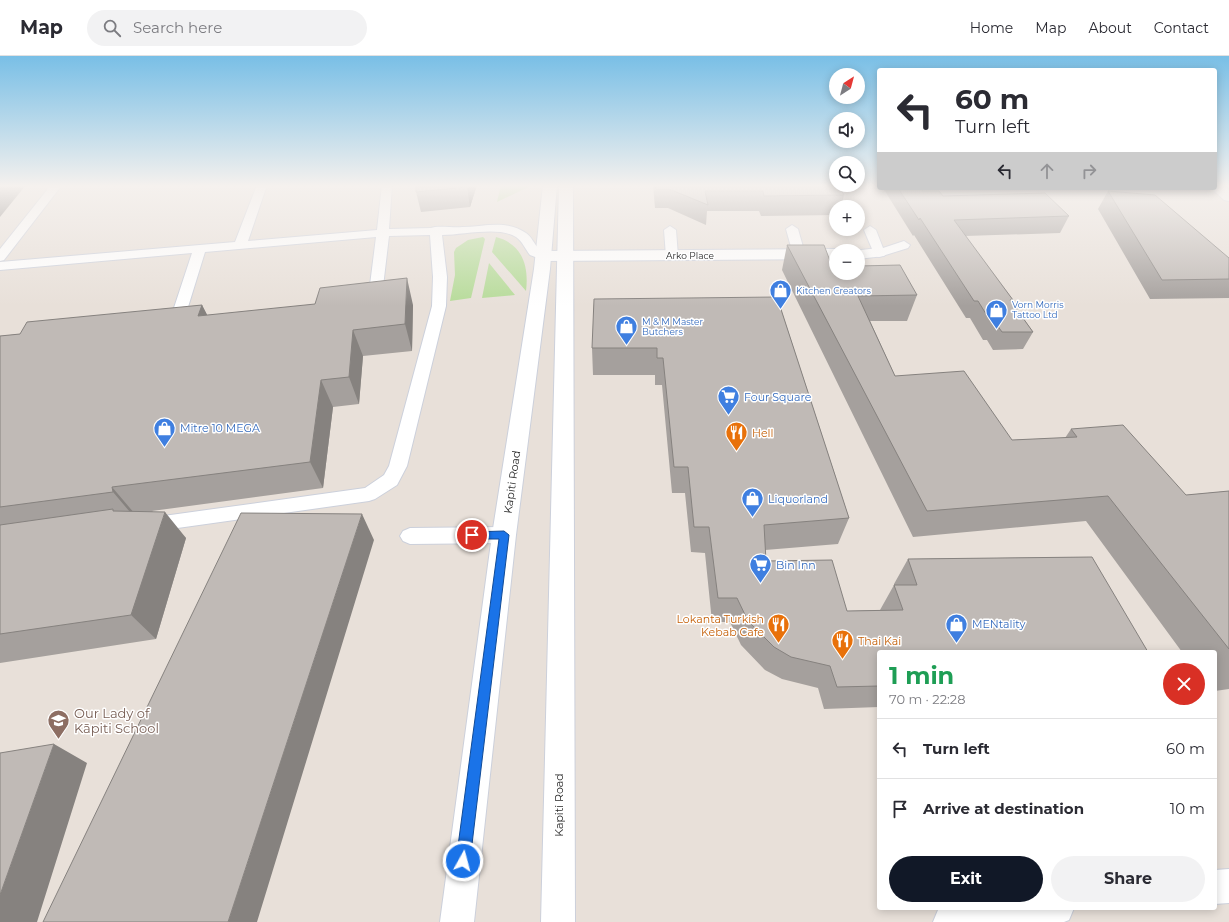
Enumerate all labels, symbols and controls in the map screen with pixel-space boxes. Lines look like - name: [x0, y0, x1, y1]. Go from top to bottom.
- search box: [87, 10, 367, 46]
- text: Map: [20, 16, 63, 39]
- icon: search: [101, 17, 123, 39]
- text: Search here: [133, 18, 222, 37]
- text: Home: [970, 19, 1013, 37]
- text: Map: [1035, 19, 1066, 37]
- text: About: [1088, 19, 1132, 37]
- text: Contact: [1154, 19, 1209, 37]
- north arrow: [829, 68, 865, 104]
- map controls: [829, 68, 865, 280]
- text: 60 m: [955, 82, 1029, 116]
- icon: left: [889, 84, 941, 136]
- button: sound: [829, 112, 865, 148]
- text: Turn left: [955, 116, 1030, 138]
- button: search: [829, 156, 865, 192]
- icon: left: [994, 160, 1016, 182]
- icon: ahead: [1036, 160, 1058, 182]
- icon: right: [1078, 160, 1100, 182]
- button: +: [829, 200, 865, 236]
- button: −: [829, 244, 865, 280]
- street label: Arko Place: [666, 250, 714, 261]
- shop icon: Kitchen Creators: [768, 278, 794, 311]
- place label: Kitchen Creators: [796, 285, 871, 296]
- shop icon: Vorn Morris Tattoo Ltd: [983, 297, 1009, 330]
- place label: Vorn Morris Tattoo Ltd: [1012, 299, 1064, 320]
- shop icon: M & M Master Butchers: [614, 314, 640, 347]
- place label: M & M Master Butchers: [642, 316, 704, 337]
- supermarket icon: Four Square: [716, 384, 742, 417]
- place label: Four Square: [744, 390, 812, 404]
- shop icon: Mitre 10 MEGA: [151, 415, 177, 448]
- restaurant icon: Hell: [724, 420, 750, 453]
- place label: Mitre 10 MEGA: [180, 421, 260, 435]
- place label: Hell: [752, 426, 774, 440]
- street label: Kapiti Road: [501, 450, 523, 514]
- shop icon: Liquorland: [740, 486, 766, 519]
- place label: Liquorland: [768, 492, 828, 506]
- pin: [455, 518, 489, 552]
- icon: arrive: [461, 524, 483, 546]
- supermarket icon: Bin Inn: [747, 552, 773, 585]
- place label: Bin Inn: [776, 558, 816, 572]
- shop icon: MENtality: [943, 611, 969, 644]
- place label: Lokanta Turkish Kebab Cafe: [676, 612, 764, 639]
- restaurant icon: Lokanta Turkish Kebab Cafe: [766, 612, 792, 645]
- place label: MENtality: [972, 617, 1025, 631]
- restaurant icon: Thai Kai: [830, 628, 856, 661]
- place label: Thai Kai: [858, 634, 901, 648]
- text: 1 min: [889, 661, 954, 690]
- button: close: [1163, 663, 1205, 705]
- text: 70 m · 22:28: [889, 691, 966, 707]
- place label: Our Lady of Kāpiti School: [74, 705, 159, 736]
- school or university icon: Our Lady of Kāpiti School: [45, 707, 71, 740]
- icon: left: [889, 738, 911, 760]
- text: Turn left: [923, 739, 990, 758]
- text: 60 m: [1166, 739, 1205, 758]
- street label: Kapiti Road: [552, 773, 566, 837]
- icon: arrive: [889, 798, 911, 820]
- text: Arrive at destination: [923, 799, 1084, 818]
- text: 10 m: [1170, 799, 1205, 818]
- position arrow: [442, 840, 484, 882]
- button: Exit: [889, 856, 1043, 902]
- button: Share: [1051, 856, 1205, 902]

